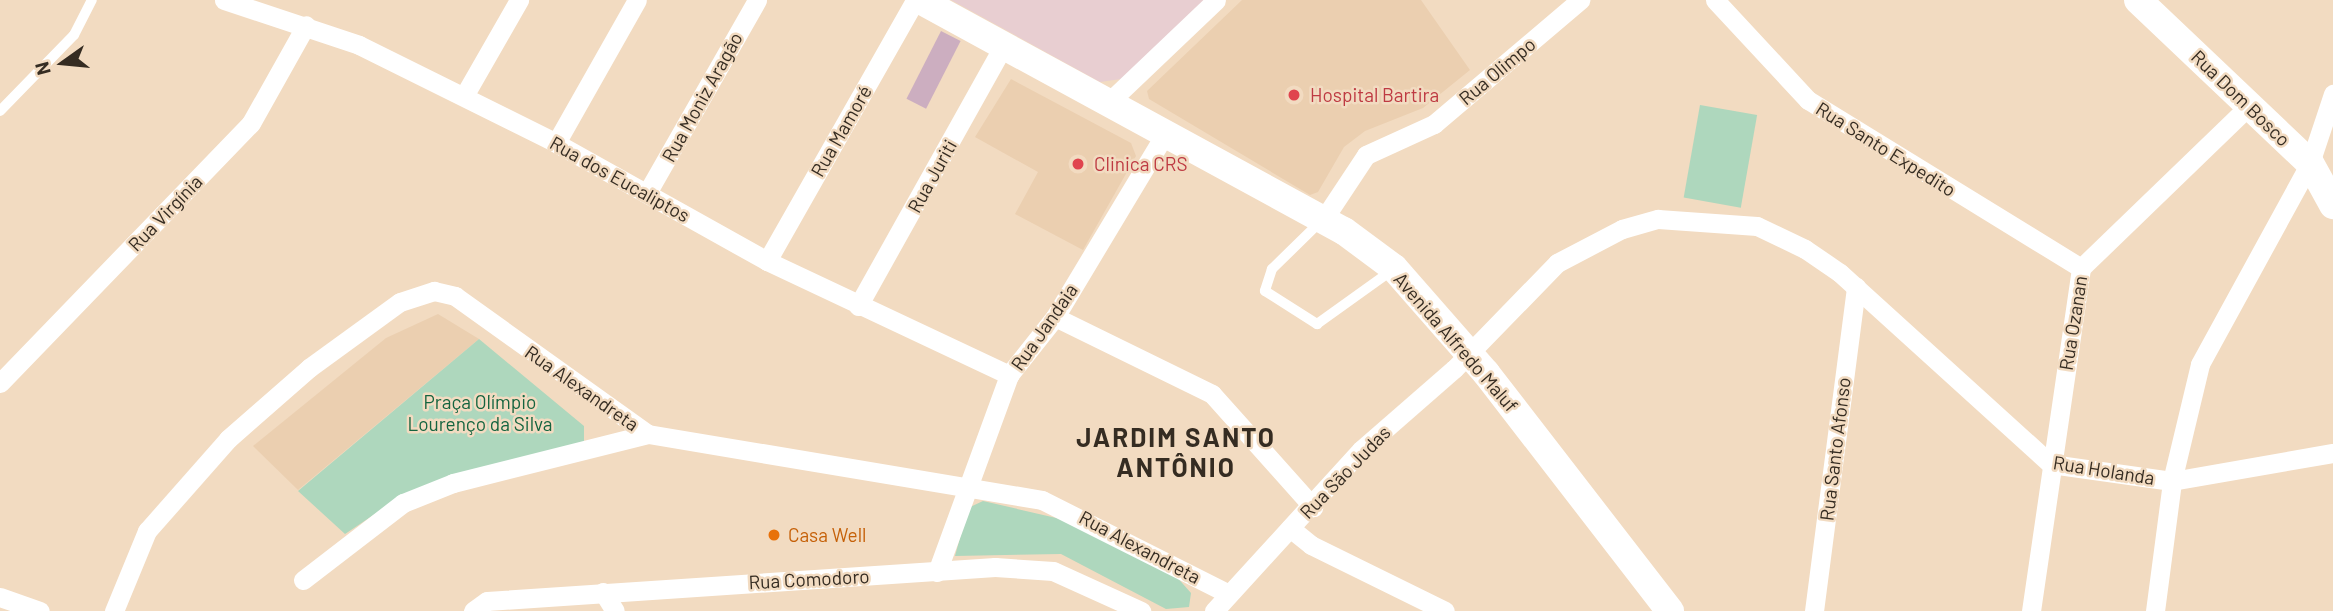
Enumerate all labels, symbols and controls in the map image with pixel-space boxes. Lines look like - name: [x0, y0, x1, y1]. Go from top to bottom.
- north arrow: [28, 28, 98, 98]
- street label: Rua Moniz Aragão: [657, 28, 747, 166]
- street label: Rua Olimpo: [1454, 32, 1540, 110]
- street label: Rua Dom Bosco: [2187, 45, 2295, 151]
- text: N: [29, 59, 55, 78]
- street label: Rua Mamoré: [806, 81, 876, 181]
- place label: Hospital Bartira: [1310, 84, 1439, 106]
- marker: Hospital Bartira: [1284, 85, 1304, 105]
- street label: Rua Santo Expedito: [1812, 97, 1960, 201]
- street label: Rua dos Eucaliptos: [546, 131, 694, 227]
- street label: Rua Juriti: [903, 135, 961, 217]
- place label: Clinica CRS: [1094, 153, 1187, 175]
- marker: Clinica CRS: [1068, 154, 1088, 174]
- street label: Rua Virgínia: [123, 170, 207, 256]
- street label: Avenida Alfredo Maluf: [1389, 268, 1523, 416]
- street label: Rua Ozanan: [2054, 274, 2092, 372]
- street label: Rua Jandaia: [1006, 279, 1082, 375]
- street label: Rua Alexandreta: [521, 340, 643, 436]
- street label: Rua Santo Afonso: [1815, 376, 1855, 522]
- park label: Praça Olímpio Lourenço da Silva: [407, 391, 553, 435]
- district label: JARDIM SANTO ANTÔNIO: [1078, 421, 1274, 482]
- street label: Rua São Judas: [1295, 421, 1395, 523]
- street label: Rua Holanda: [2052, 451, 2156, 489]
- street label: Rua Alexandreta: [1076, 506, 1204, 588]
- place label: Casa Well: [788, 524, 866, 546]
- marker: Casa Well: [766, 527, 782, 543]
- street label: Rua Comodoro: [748, 564, 870, 594]

